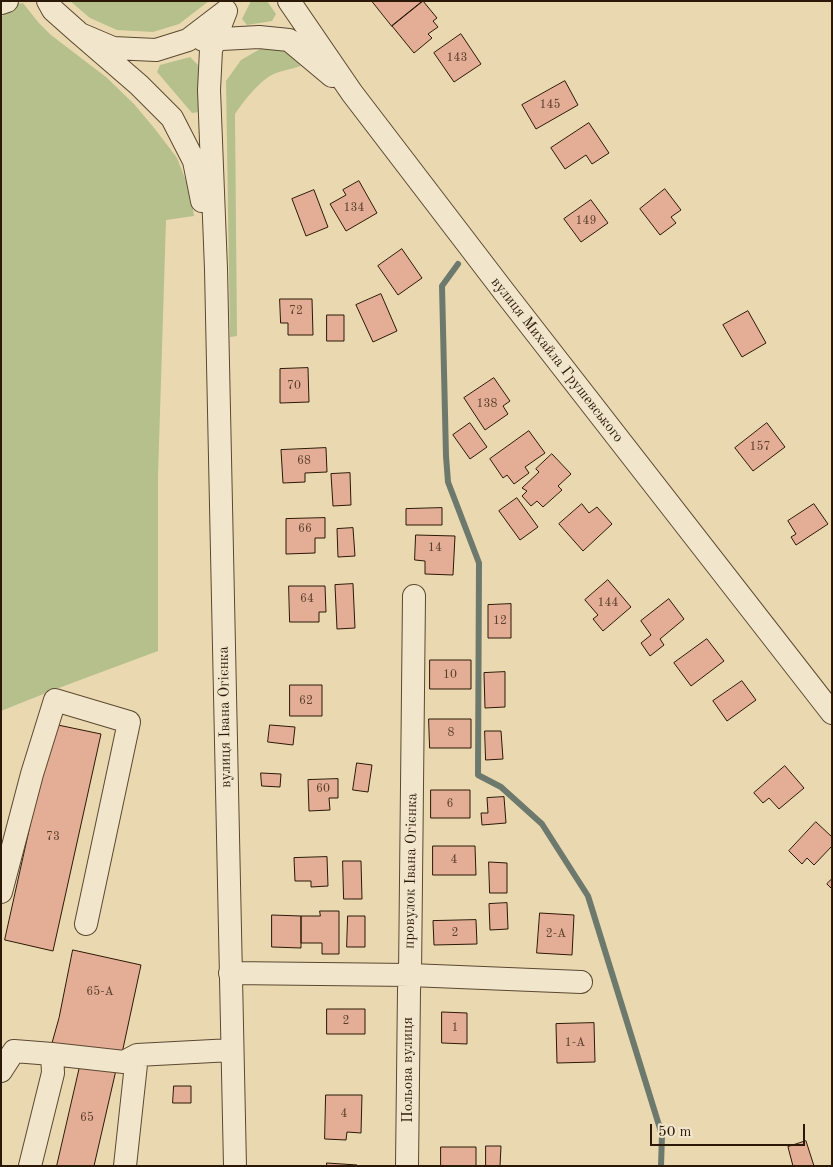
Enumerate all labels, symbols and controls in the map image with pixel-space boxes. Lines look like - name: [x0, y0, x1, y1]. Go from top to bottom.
- house number: 143: [447, 51, 467, 65]
- house number: 145: [540, 98, 560, 112]
- house number: 134: [344, 201, 364, 215]
- house number: 149: [576, 214, 596, 228]
- street label: вулиця Михайла Грушевського: [487, 274, 627, 446]
- house number: 72: [289, 304, 303, 318]
- house number: 70: [287, 379, 301, 393]
- house number: 138: [477, 397, 497, 411]
- house number: 157: [750, 440, 770, 454]
- house number: 68: [297, 454, 311, 468]
- house number: 66: [298, 522, 312, 536]
- house number: 14: [428, 541, 442, 555]
- house number: 64: [300, 592, 314, 606]
- house number: 144: [598, 596, 618, 610]
- house number: 12: [493, 614, 507, 628]
- street label: вулиця Івана Огієнка: [215, 646, 235, 788]
- house number: 10: [443, 668, 457, 682]
- house number: 62: [299, 694, 313, 708]
- house number: 8: [448, 726, 454, 740]
- house number: 60: [316, 782, 330, 796]
- street label: провулок Івана Огієнка: [401, 793, 421, 949]
- house number: 6: [447, 797, 453, 811]
- house number: 73: [46, 830, 60, 844]
- house number: 4: [451, 853, 457, 867]
- house number: 2: [452, 926, 458, 940]
- house number: 2-А: [546, 927, 566, 941]
- house number: 65-А: [86, 985, 114, 999]
- house number: 2: [343, 1014, 349, 1028]
- street label: Польова вулиця: [399, 1017, 417, 1123]
- house number: 1: [452, 1021, 458, 1035]
- house number: 1-А: [565, 1036, 585, 1050]
- house number: 4: [341, 1107, 347, 1121]
- house number: 65: [80, 1111, 94, 1125]
- scale bar: [653, 1114, 808, 1146]
- text: 50 m: [658, 1125, 692, 1140]

